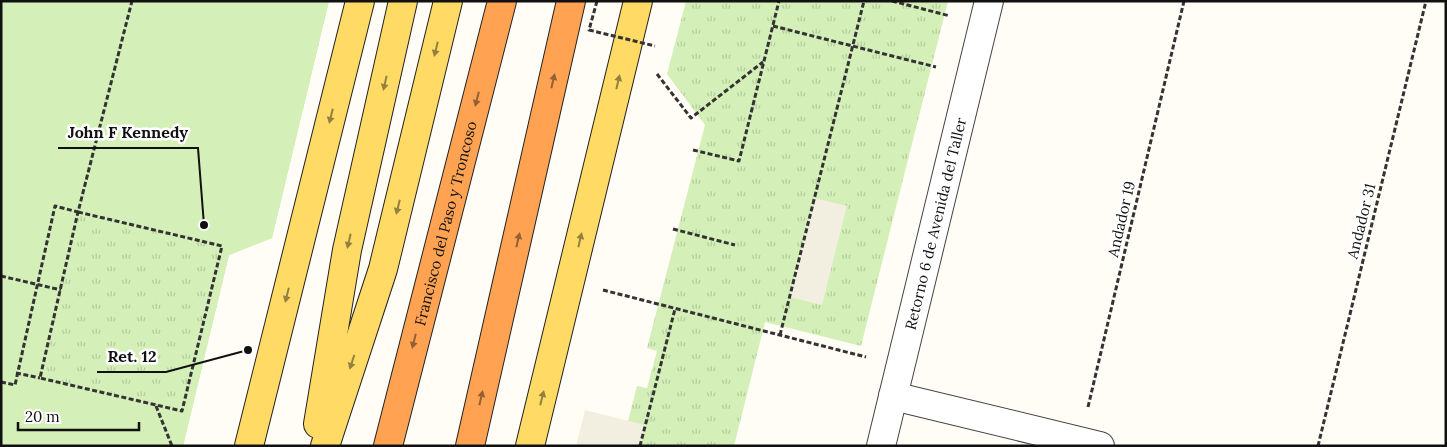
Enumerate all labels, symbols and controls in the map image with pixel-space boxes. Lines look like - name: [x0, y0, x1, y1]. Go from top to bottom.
- one-way arrow: [432, 41, 440, 56]
- one-way arrow: [549, 74, 557, 89]
- one-way arrow: [381, 75, 389, 90]
- one-way arrow: [614, 75, 622, 90]
- one-way arrow: [472, 92, 480, 107]
- one-way arrow: [327, 109, 335, 124]
- street label: Retorno 6 de Avenida del Taller: [900, 115, 970, 332]
- callout: John F Kennedy: [58, 117, 198, 148]
- street label: Francisco del Paso y Troncoso: [410, 119, 480, 328]
- text: John F Kennedy: [68, 122, 188, 142]
- street label: Andador 19: [1103, 179, 1139, 260]
- street label: Andador 31: [1342, 181, 1380, 262]
- one-way arrow: [394, 199, 402, 214]
- one-way arrow: [514, 231, 522, 247]
- one-way arrow: [576, 233, 584, 248]
- one-way arrow: [345, 234, 353, 249]
- one-way arrow: [283, 287, 291, 302]
- one-way arrow: [410, 334, 418, 349]
- callout: Ret. 12: [97, 341, 166, 372]
- text: Ret. 12: [108, 346, 156, 366]
- one-way arrow: [348, 355, 356, 370]
- one-way arrow: [477, 391, 485, 406]
- one-way arrow: [538, 391, 546, 406]
- scale bar: [18, 400, 139, 432]
- text: 20 m: [25, 407, 60, 426]

